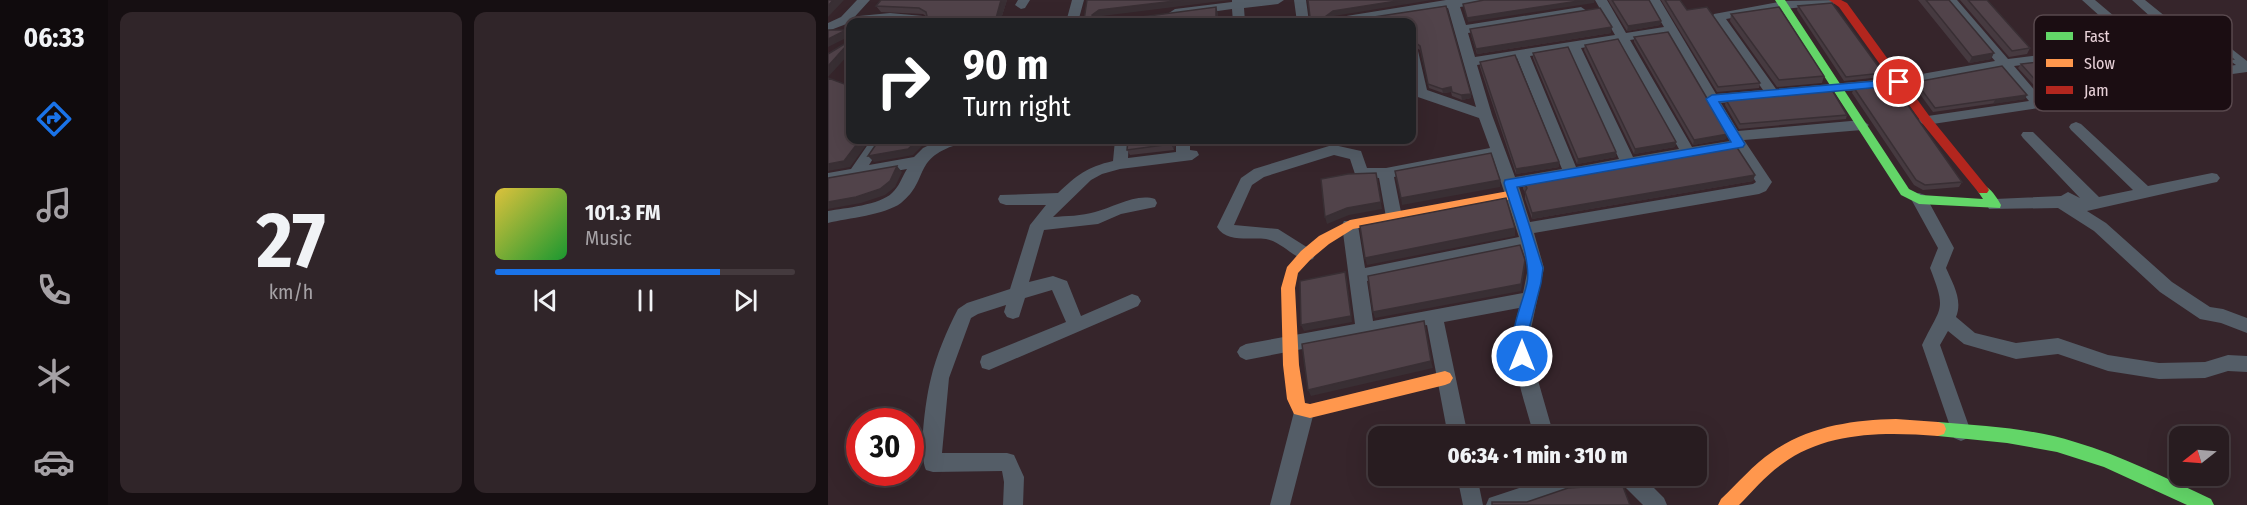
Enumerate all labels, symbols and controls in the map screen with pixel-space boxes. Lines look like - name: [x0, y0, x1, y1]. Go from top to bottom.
- legend: [2034, 15, 2232, 111]
- text: 06:33: [23, 22, 85, 54]
- text: Fast: [2084, 27, 2111, 46]
- text: 90 m: [963, 40, 1048, 90]
- icon: right: [864, 42, 942, 120]
- text: Slow: [2084, 54, 2115, 73]
- pin: [1873, 56, 1924, 107]
- icon: arrive: [1882, 65, 1915, 98]
- text: Jam: [2084, 81, 2109, 100]
- text: Turn right: [963, 91, 1071, 123]
- icon: directions: [33, 98, 75, 140]
- icon: music: [33, 184, 75, 226]
- text: 27: [257, 194, 325, 288]
- text: 101.3 FM: [585, 199, 660, 226]
- text: Music: [585, 226, 632, 250]
- icon: phone: [33, 269, 75, 311]
- text: km/h: [269, 280, 313, 304]
- icon: previous: [529, 284, 562, 317]
- icon: pause: [629, 284, 662, 317]
- icon: next: [729, 284, 762, 317]
- position arrow: [1490, 324, 1554, 388]
- icon: climate: [33, 355, 75, 397]
- speed limit sign: 30: [846, 408, 924, 486]
- north arrow: [2169, 426, 2229, 486]
- map controls: [2169, 426, 2229, 486]
- icon: car: [33, 441, 75, 483]
- text: 06:34 · 1 min · 310 m: [1447, 442, 1628, 469]

